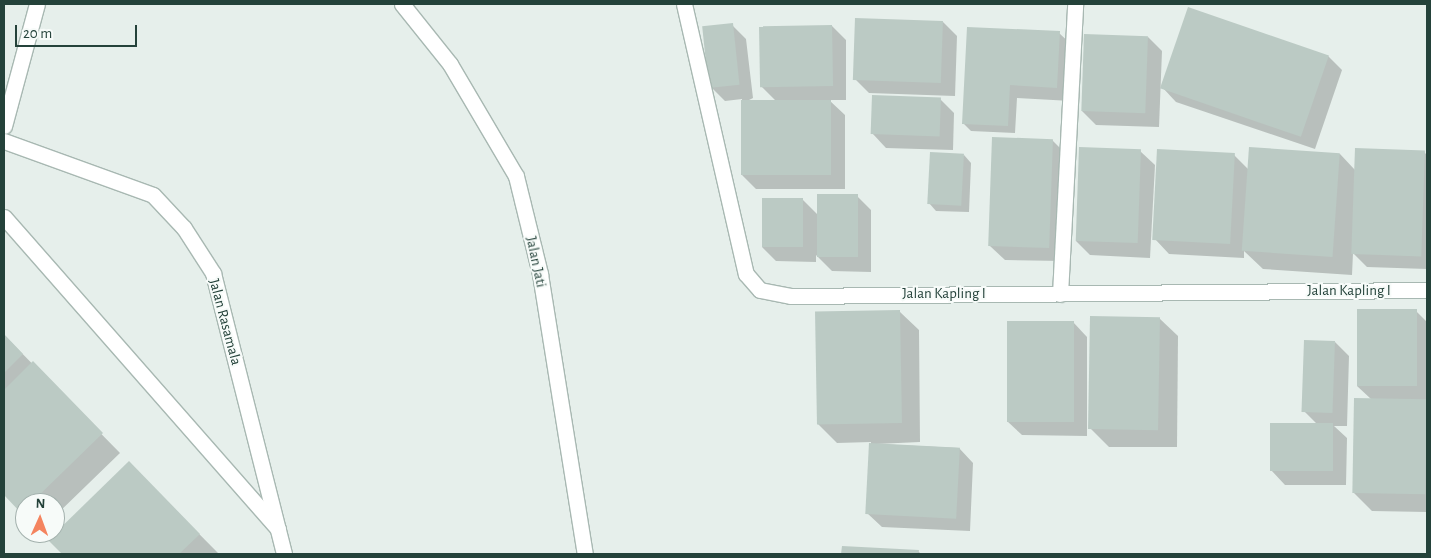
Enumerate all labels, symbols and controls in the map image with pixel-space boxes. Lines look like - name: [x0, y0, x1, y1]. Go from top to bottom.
- scale bar: [18, 15, 140, 47]
- text: 20 m: [23, 26, 52, 41]
- street label: Jalan Jati: [522, 235, 550, 289]
- street label: Jalan Rasamala: [205, 277, 245, 367]
- street label: Jalan Kapling I: [1307, 282, 1391, 300]
- street label: Jalan Kapling I: [902, 285, 986, 303]
- north arrow: [15, 493, 65, 543]
- text: N: [35, 497, 46, 511]

